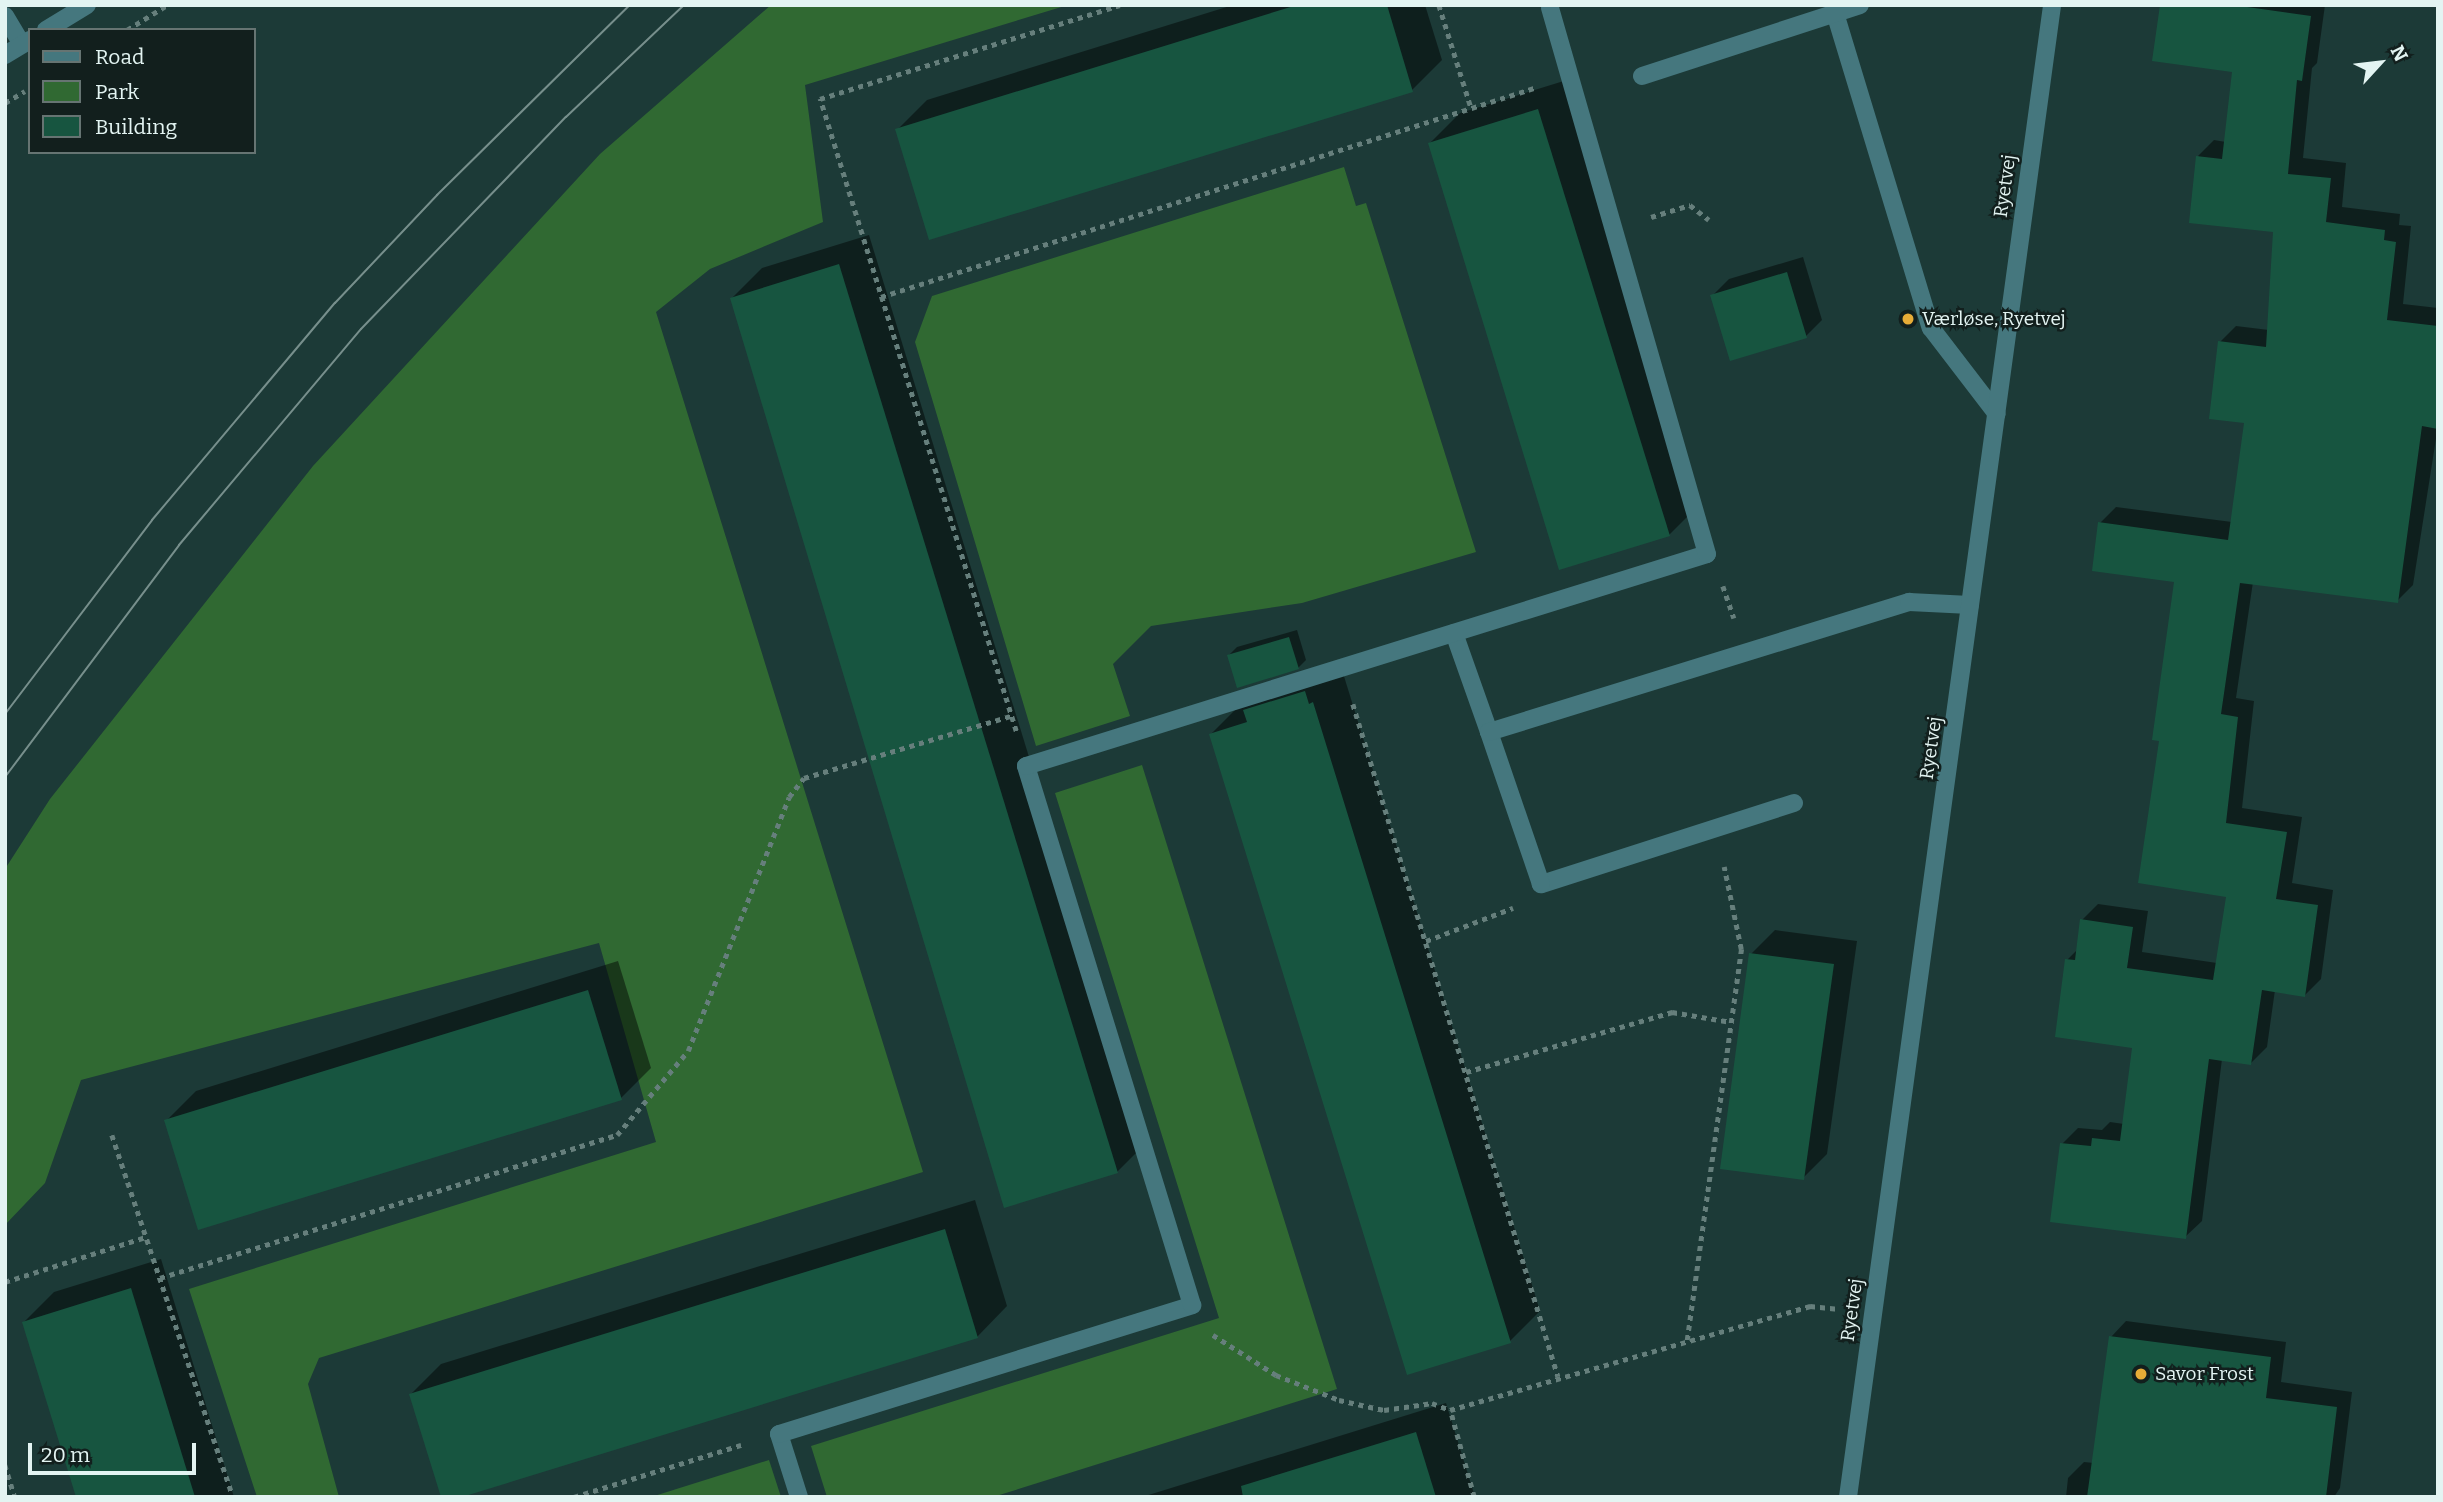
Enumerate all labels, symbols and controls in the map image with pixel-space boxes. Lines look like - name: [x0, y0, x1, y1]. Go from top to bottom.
- legend: [28, 28, 256, 154]
- north arrow: [2345, 28, 2415, 98]
- text: N: [2386, 41, 2413, 65]
- text: Road: [95, 44, 144, 70]
- text: Park: [95, 79, 139, 105]
- text: Building: [95, 114, 177, 140]
- street label: Ryetvej: [1989, 153, 2021, 219]
- place label: Værløse, Ryetvej: [1922, 308, 2066, 330]
- marker: Værløse, Ryetvej: [1900, 311, 1916, 327]
- street label: Ryetvej: [1915, 715, 1947, 781]
- street label: Ryetvej: [1836, 1277, 1868, 1343]
- place label: Savor Frost: [2155, 1363, 2254, 1385]
- marker: Savor Frost: [2133, 1366, 2149, 1382]
- scale bar: [32, 1428, 200, 1472]
- text: 20 m: [41, 1442, 90, 1468]

